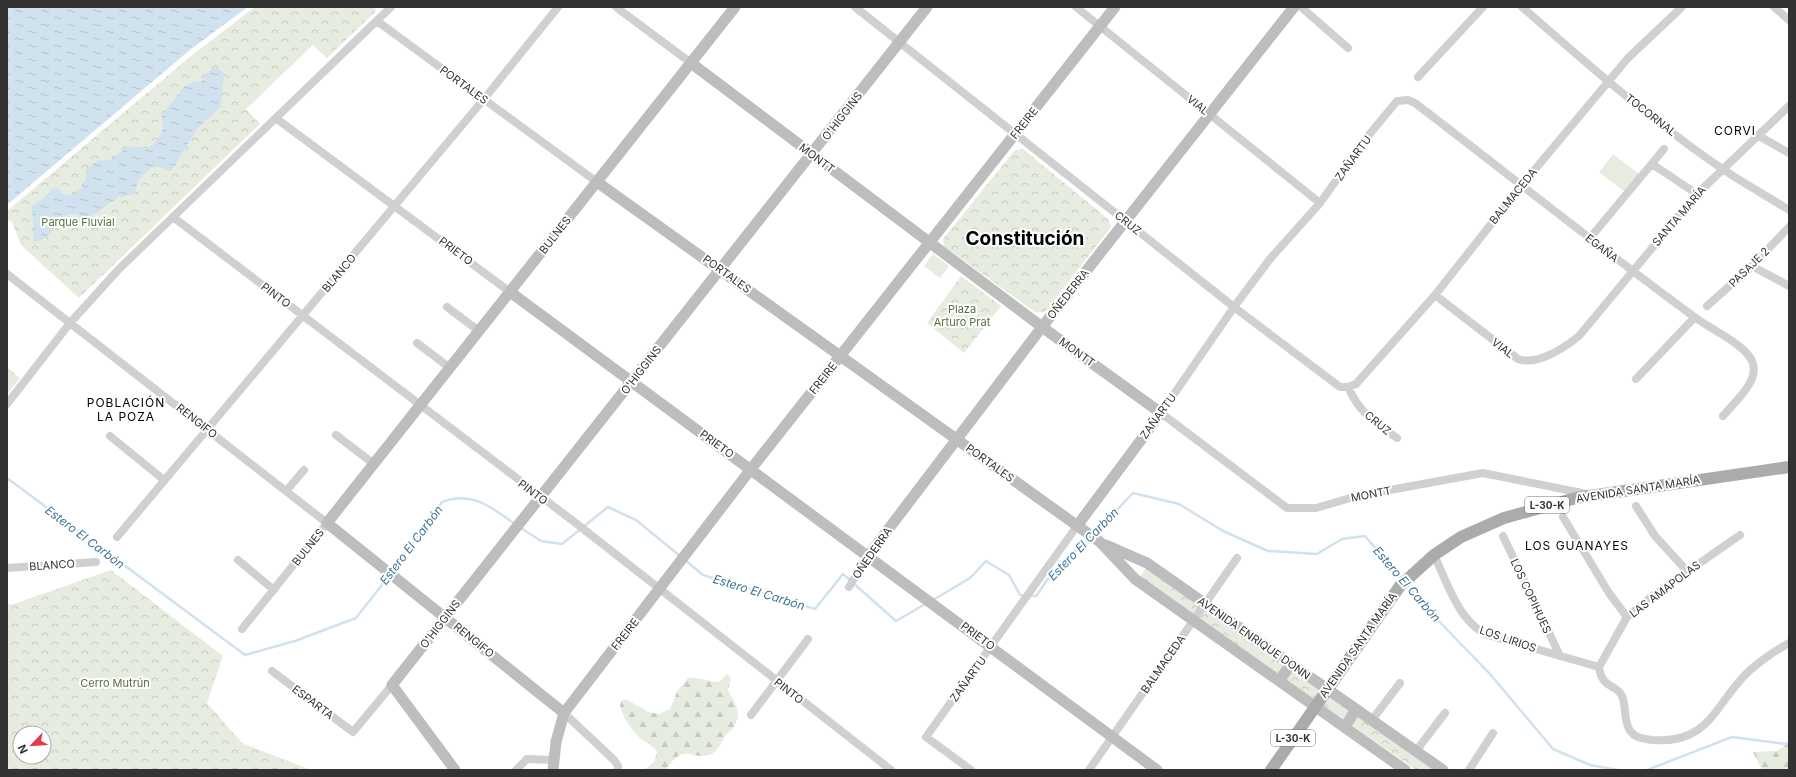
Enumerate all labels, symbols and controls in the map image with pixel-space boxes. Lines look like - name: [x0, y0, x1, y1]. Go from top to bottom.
- street label: PORTALES: [437, 63, 491, 107]
- street label: O'HIGGINS: [819, 89, 865, 143]
- street label: TOCORNAL: [1623, 91, 1679, 139]
- street label: VIAL: [1184, 92, 1212, 118]
- street label: FREIRE: [1007, 104, 1041, 142]
- district label: CORVI: [1714, 123, 1756, 138]
- street label: ZAÑARTU: [1332, 133, 1374, 183]
- street label: MONTT: [796, 140, 838, 176]
- street label: BALMACEDA: [1486, 165, 1540, 227]
- street label: SANTA MARÍA: [1649, 183, 1709, 249]
- street label: CRUZ: [1112, 208, 1144, 238]
- street label: BULNES: [536, 214, 574, 256]
- park label: Parque Fluvial: [41, 215, 115, 229]
- district label: Constitución: [966, 227, 1084, 250]
- street label: EGAÑA: [1583, 231, 1622, 265]
- street label: PRIETO: [436, 234, 476, 268]
- street label: PASAJE 2: [1726, 244, 1772, 290]
- street label: BLANCO: [319, 251, 359, 295]
- street label: PORTALES: [700, 252, 754, 296]
- street label: OÑEDERRA: [1044, 266, 1092, 322]
- street label: PINTO: [258, 279, 294, 311]
- park label: Plaza Arturo Prat: [934, 302, 991, 329]
- street label: MONTT: [1056, 334, 1098, 370]
- street label: VIAL: [1489, 335, 1517, 361]
- street label: O'HIGGINS: [618, 343, 664, 397]
- street label: FREIRE: [806, 359, 840, 397]
- street label: ZAÑARTU: [1137, 391, 1179, 441]
- district label: POBLACIÓN LA POZA: [87, 395, 165, 424]
- street label: RENGIFO: [174, 401, 220, 441]
- street label: CRUZ: [1362, 408, 1394, 438]
- street label: PRIETO: [697, 427, 737, 461]
- street label: PORTALES: [963, 441, 1017, 485]
- street label: AVENIDA SANTA MARÍA: [1575, 472, 1701, 506]
- street label: PINTO: [515, 476, 551, 508]
- street label: MONTT: [1350, 483, 1392, 505]
- road number: L-30-K: [1525, 497, 1569, 513]
- water label: Estero El Carbón: [42, 502, 128, 572]
- water label: Estero El Carbón: [376, 502, 446, 588]
- water label: Estero El Carbón: [1045, 505, 1121, 583]
- street label: OÑEDERRA: [849, 524, 895, 581]
- street label: BULNES: [289, 526, 327, 568]
- district label: LOS GUANAYES: [1525, 538, 1629, 553]
- water label: Estero El Carbón: [1370, 543, 1444, 625]
- street label: BLANCO: [29, 556, 75, 574]
- street label: LOS COPIHUES: [1508, 556, 1554, 636]
- street label: LAS AMAPOLAS: [1627, 558, 1703, 620]
- water label: Estero El Carbón: [711, 571, 807, 613]
- street label: AVENIDA SANTA MARÍA: [1316, 589, 1400, 700]
- street label: AVENIDA ENRIQUE DONN: [1195, 594, 1313, 682]
- street label: O'HIGGINS: [417, 597, 463, 651]
- street label: FREIRE: [608, 615, 642, 653]
- street label: RENGIFO: [451, 619, 497, 661]
- street label: PRIETO: [958, 619, 998, 653]
- street label: LOS LIRIOS: [1478, 623, 1538, 655]
- street label: BALMACEDA: [1138, 632, 1188, 696]
- street label: ZAÑARTU: [947, 654, 989, 704]
- street label: PINTO: [772, 675, 806, 707]
- park label: Cerro Mutrún: [80, 676, 150, 690]
- street label: ESPARTA: [289, 682, 337, 722]
- north arrow: [12, 725, 52, 765]
- road number: L-30-K: [1271, 730, 1315, 746]
- text: N: [15, 742, 31, 756]

